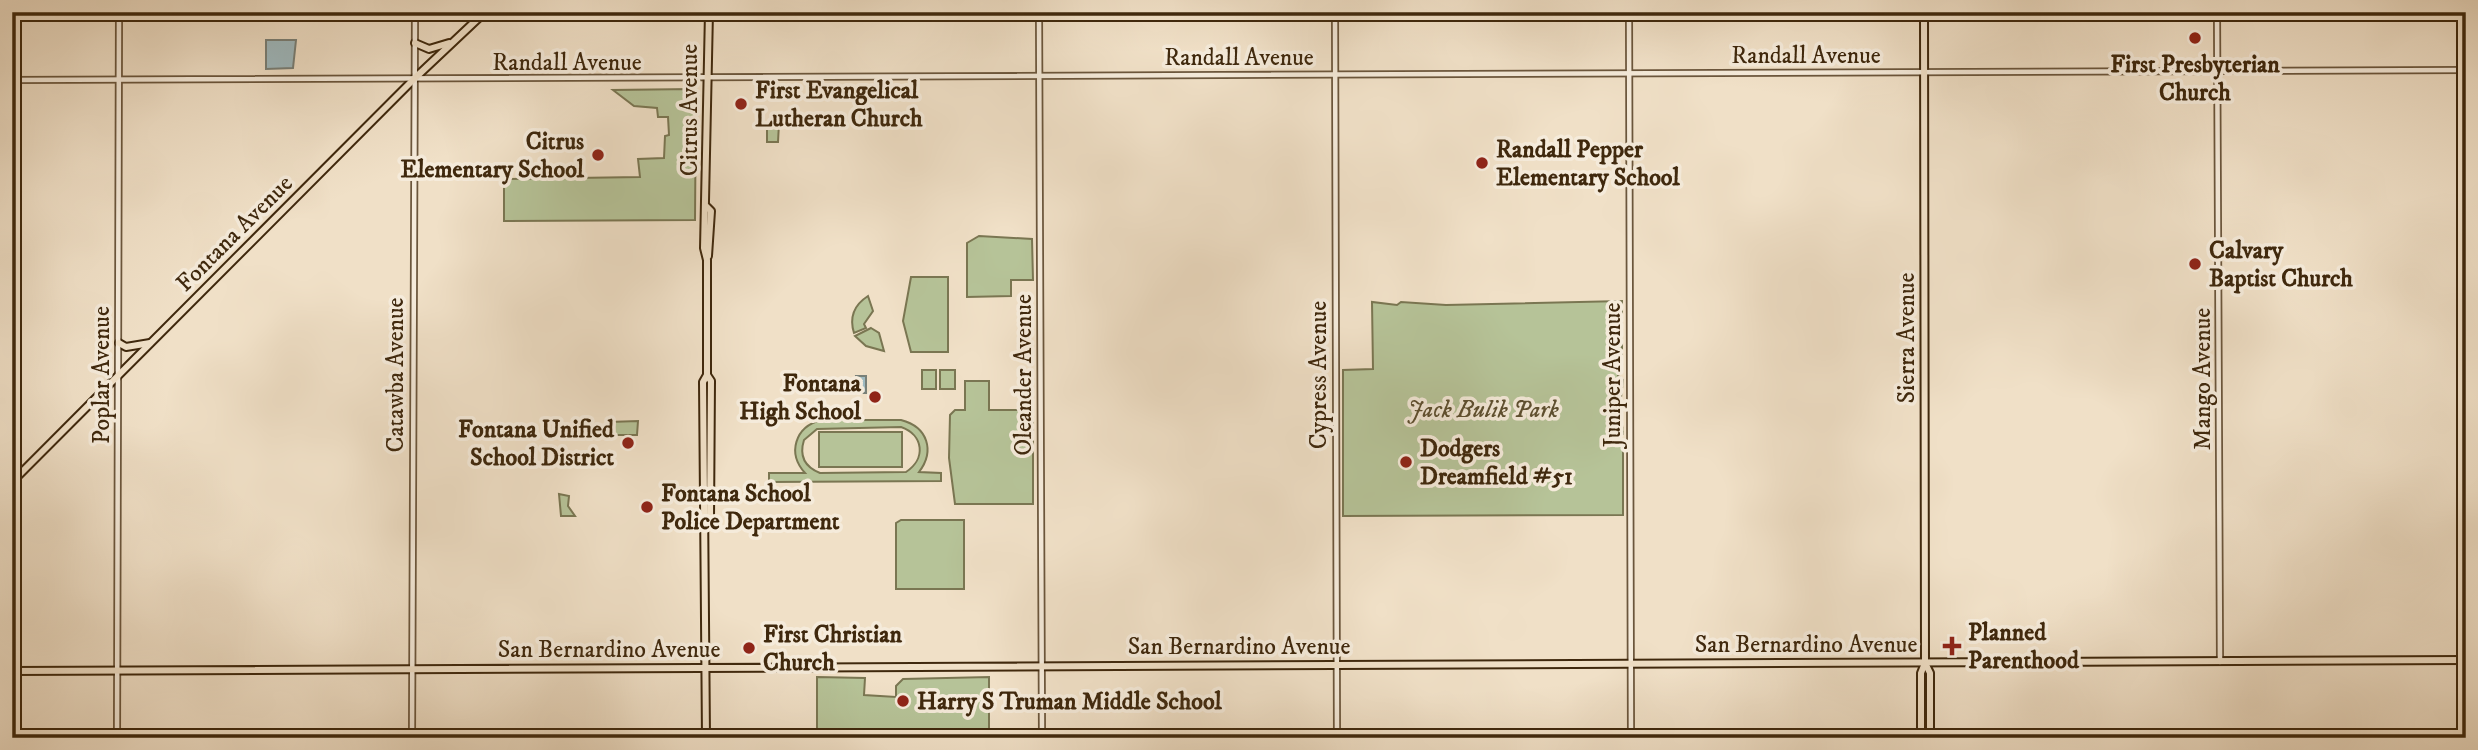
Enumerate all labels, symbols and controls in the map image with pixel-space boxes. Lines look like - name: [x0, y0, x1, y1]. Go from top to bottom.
- marker: First Presbyterian Church: [2187, 30, 2203, 46]
- street label: Randall Avenue: [1731, 41, 1881, 71]
- street label: Randall Avenue: [1164, 43, 1314, 73]
- street label: Citrus Avenue: [675, 44, 705, 176]
- street label: Randall Avenue: [492, 48, 642, 78]
- place label: First Presbyterian Church: [2110, 50, 2280, 108]
- place label: First Evangelical Lutheran Church: [755, 76, 923, 134]
- marker: First Evangelical Lutheran Church: [733, 96, 749, 112]
- place label: Citrus Elementary School: [400, 127, 585, 185]
- place label: Randall Pepper Elementary School: [1496, 135, 1680, 193]
- marker: Citrus Elementary School: [590, 147, 606, 163]
- marker: Randall Pepper Elementary School: [1474, 155, 1490, 171]
- street label: Fontana Avenue: [170, 169, 299, 298]
- place label: Calvary Baptist Church: [2209, 236, 2353, 294]
- marker: Calvary Baptist Church: [2187, 256, 2203, 272]
- street label: Sierra Avenue: [1892, 272, 1922, 404]
- street label: Oleander Avenue: [1009, 294, 1039, 456]
- street label: Catawba Avenue: [381, 297, 411, 453]
- street label: Cypress Avenue: [1304, 301, 1334, 449]
- street label: Juniper Avenue: [1598, 303, 1628, 449]
- street label: Poplar Avenue: [87, 306, 117, 444]
- street label: Mango Avenue: [2188, 308, 2218, 450]
- place label: Fontana High School: [739, 369, 862, 427]
- marker: Fontana High School: [867, 389, 883, 405]
- park label: Jack Bulik Park: [1407, 395, 1559, 425]
- place label: Fontana Unified School District: [458, 415, 615, 473]
- place label: Dodgers Dreamfield #51: [1420, 434, 1573, 492]
- marker: Fontana Unified School District: [620, 435, 636, 451]
- marker: Dodgers Dreamfield #51: [1398, 454, 1414, 470]
- place label: Fontana School Police Department: [661, 479, 840, 537]
- marker: Fontana School Police Department: [639, 499, 655, 515]
- place label: Planned Parenthood: [1968, 618, 2080, 676]
- place label: First Christian Church: [763, 620, 902, 678]
- street label: San Bernardino Avenue: [1695, 630, 1917, 660]
- street label: San Bernardino Avenue: [1128, 632, 1350, 662]
- street label: San Bernardino Avenue: [498, 635, 720, 665]
- marker: Planned Parenthood: [1942, 636, 1962, 656]
- marker: First Christian Church: [741, 640, 757, 656]
- place label: Harry S Truman Middle School: [917, 687, 1223, 717]
- marker: Harry S Truman Middle School: [895, 693, 911, 709]

